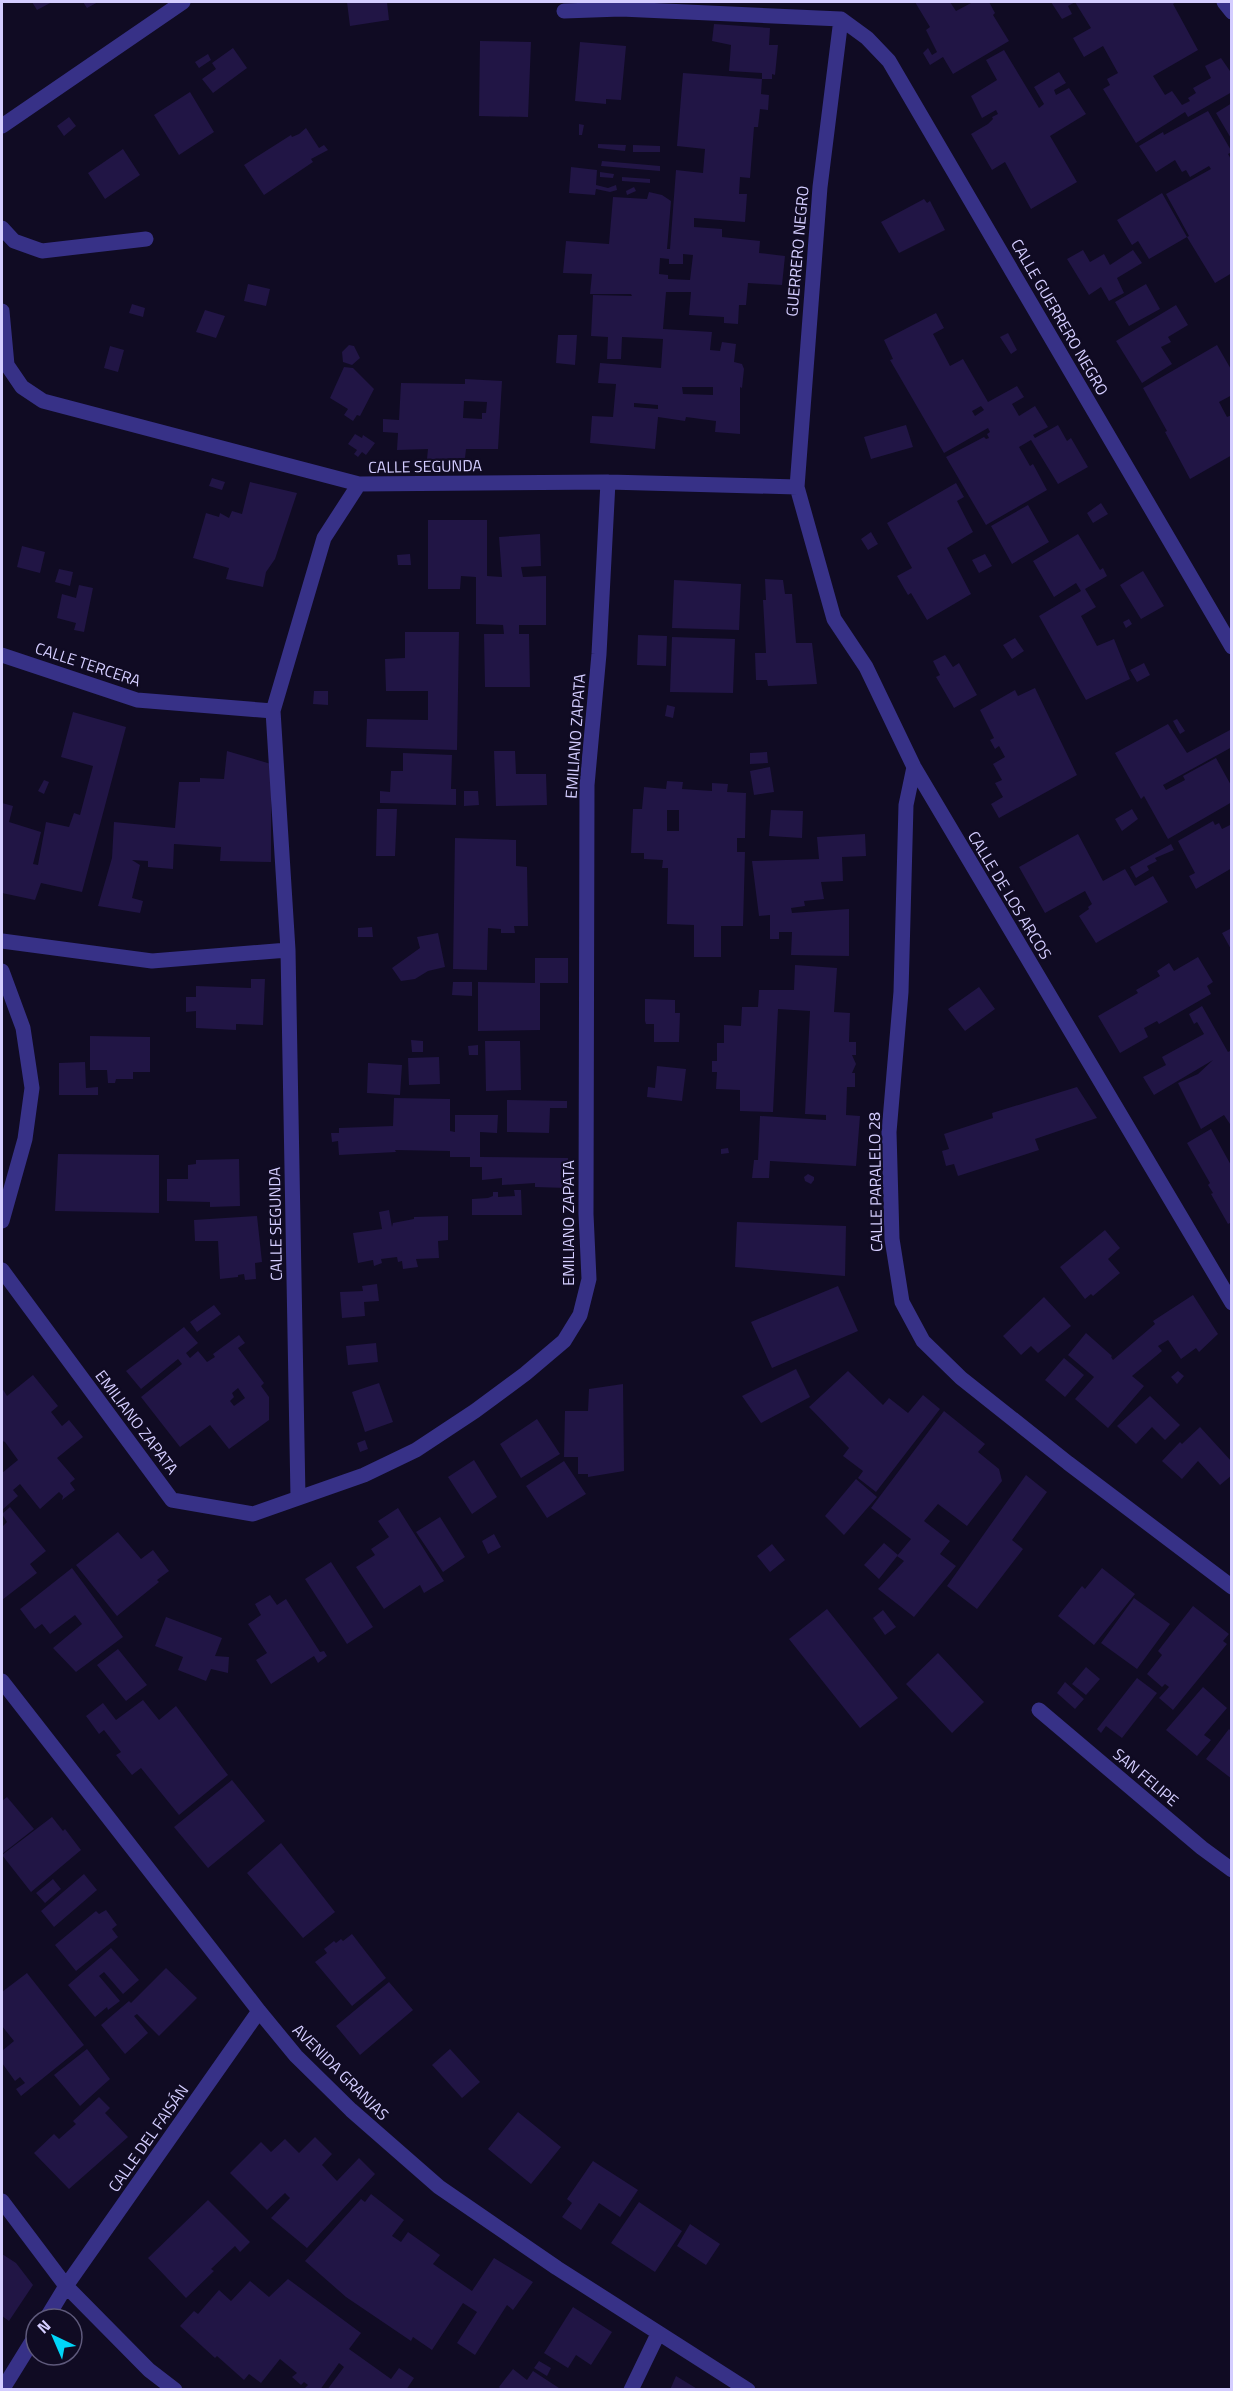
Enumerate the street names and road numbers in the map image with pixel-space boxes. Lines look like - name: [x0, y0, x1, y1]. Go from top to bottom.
- street label: GUERRERO NEGRO: [779, 185, 815, 317]
- street label: CALLE GUERRERO NEGRO: [1005, 234, 1115, 400]
- street label: CALLE SEGUNDA: [368, 453, 483, 479]
- street label: CALLE TERCERA: [32, 636, 144, 693]
- street label: EMILIANO ZAPATA: [559, 672, 591, 799]
- street label: CALLE DE LOS ARCOS: [962, 826, 1058, 964]
- street label: CALLE PARALELO 28: [862, 1112, 888, 1252]
- street label: EMILIANO ZAPATA: [556, 1160, 580, 1286]
- street label: CALLE SEGUNDA: [262, 1166, 288, 1281]
- street label: EMILIANO ZAPATA: [90, 1365, 185, 1480]
- street label: SAN FELIPE: [1108, 1742, 1184, 1812]
- street label: AVENIDA GRANJAS: [287, 2018, 395, 2126]
- street label: CALLE DEL FAISÁN: [102, 2079, 194, 2197]

